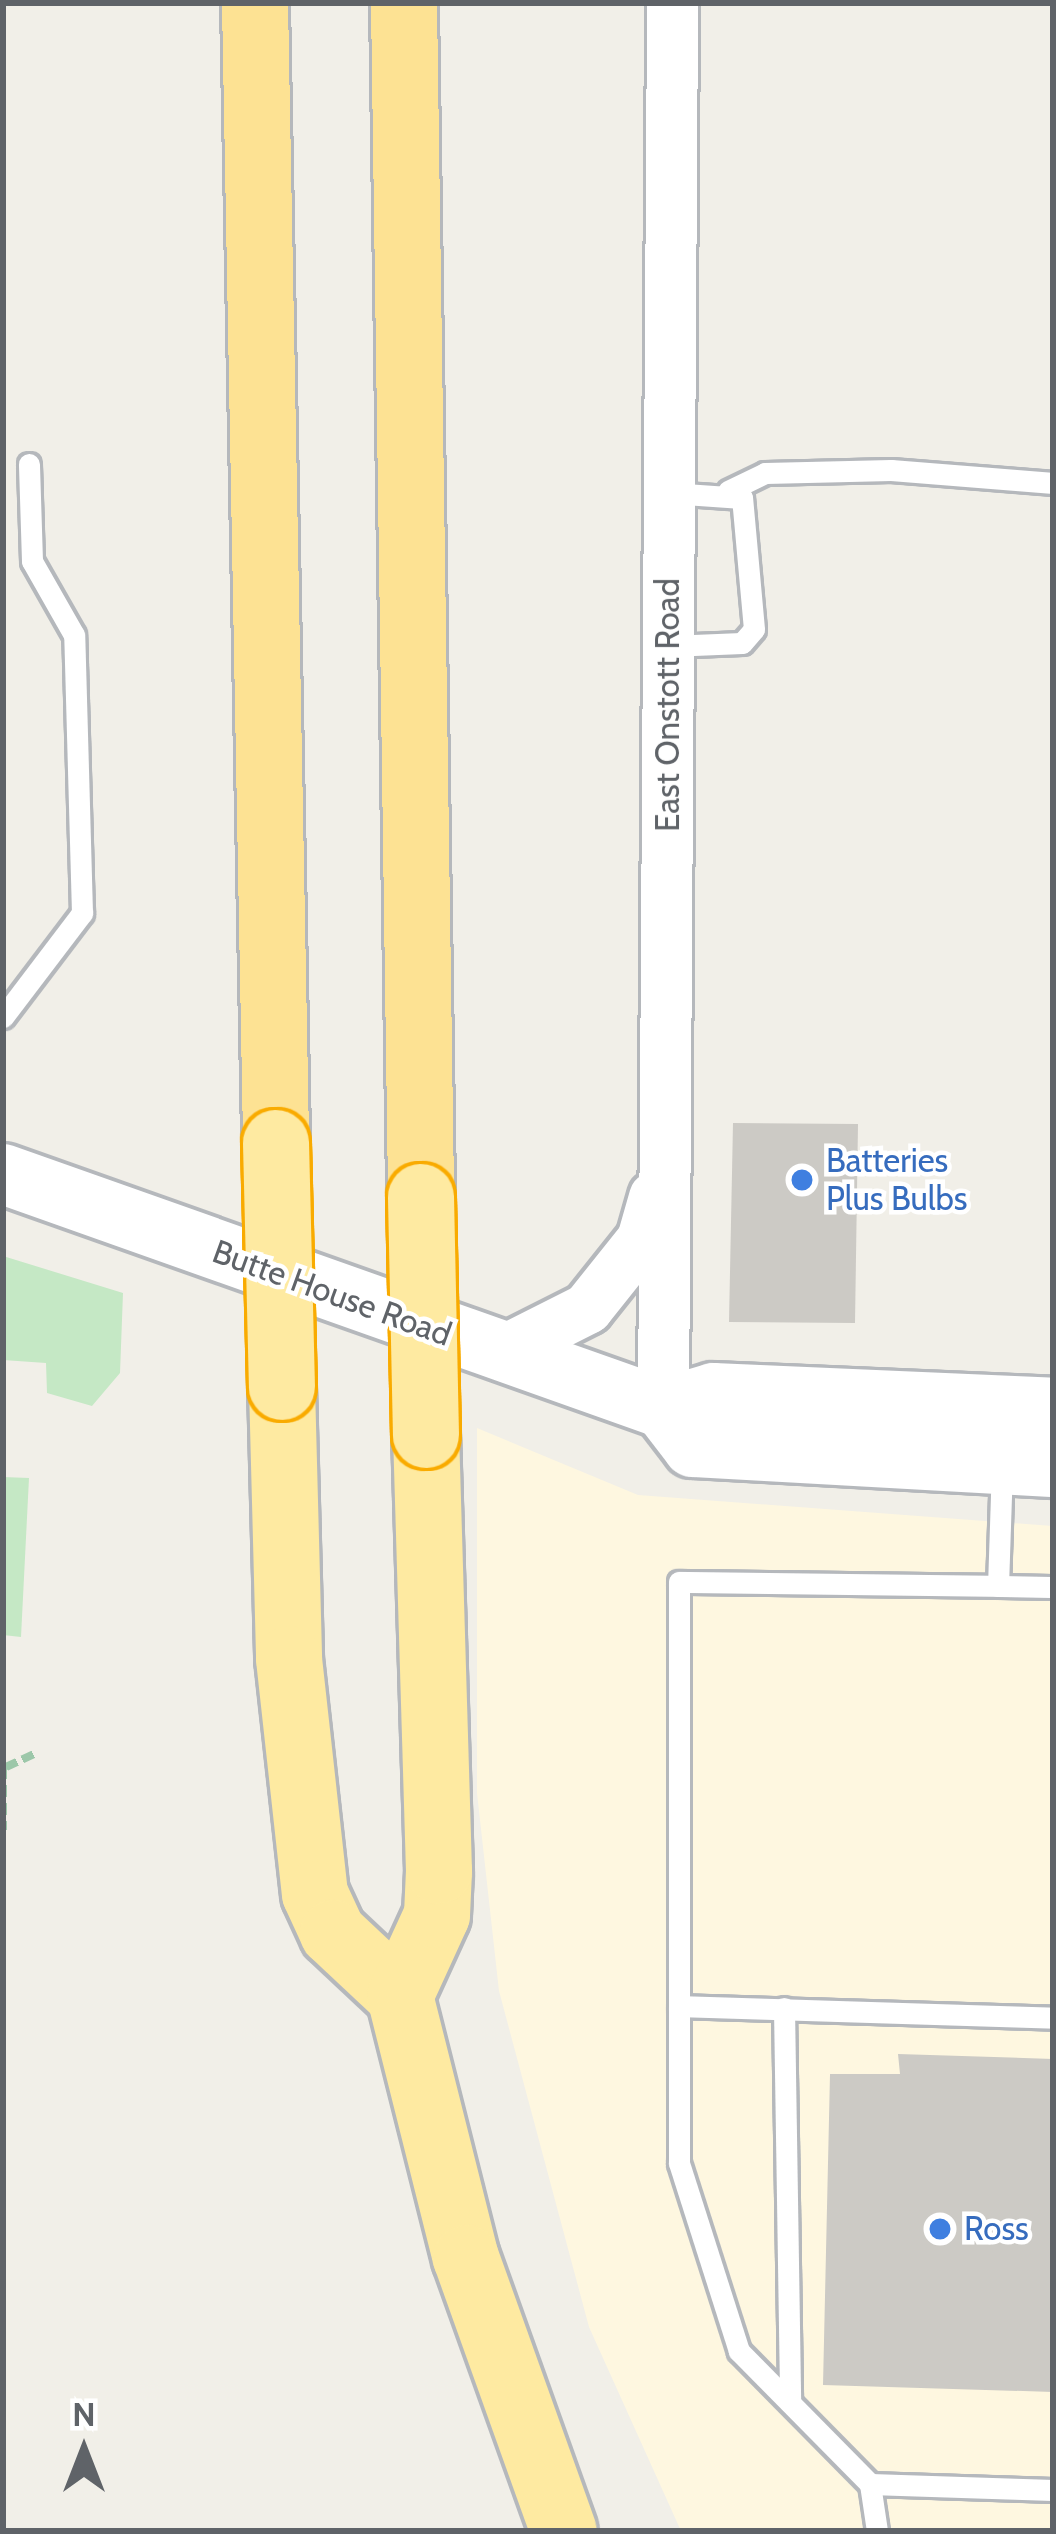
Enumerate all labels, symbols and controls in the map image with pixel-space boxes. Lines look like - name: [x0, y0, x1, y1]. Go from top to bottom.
- street label: East Onstott Road: [648, 578, 688, 832]
- place label: Batteries Plus Bulbs: [826, 1141, 967, 1219]
- marker: Batteries Plus Bulbs: [789, 1167, 815, 1193]
- street label: Butte House Road: [207, 1231, 457, 1355]
- place label: Ross: [964, 2209, 1029, 2249]
- marker: Ross: [927, 2216, 953, 2242]
- north arrow: [24, 2390, 144, 2510]
- text: N: [72, 2394, 96, 2434]

